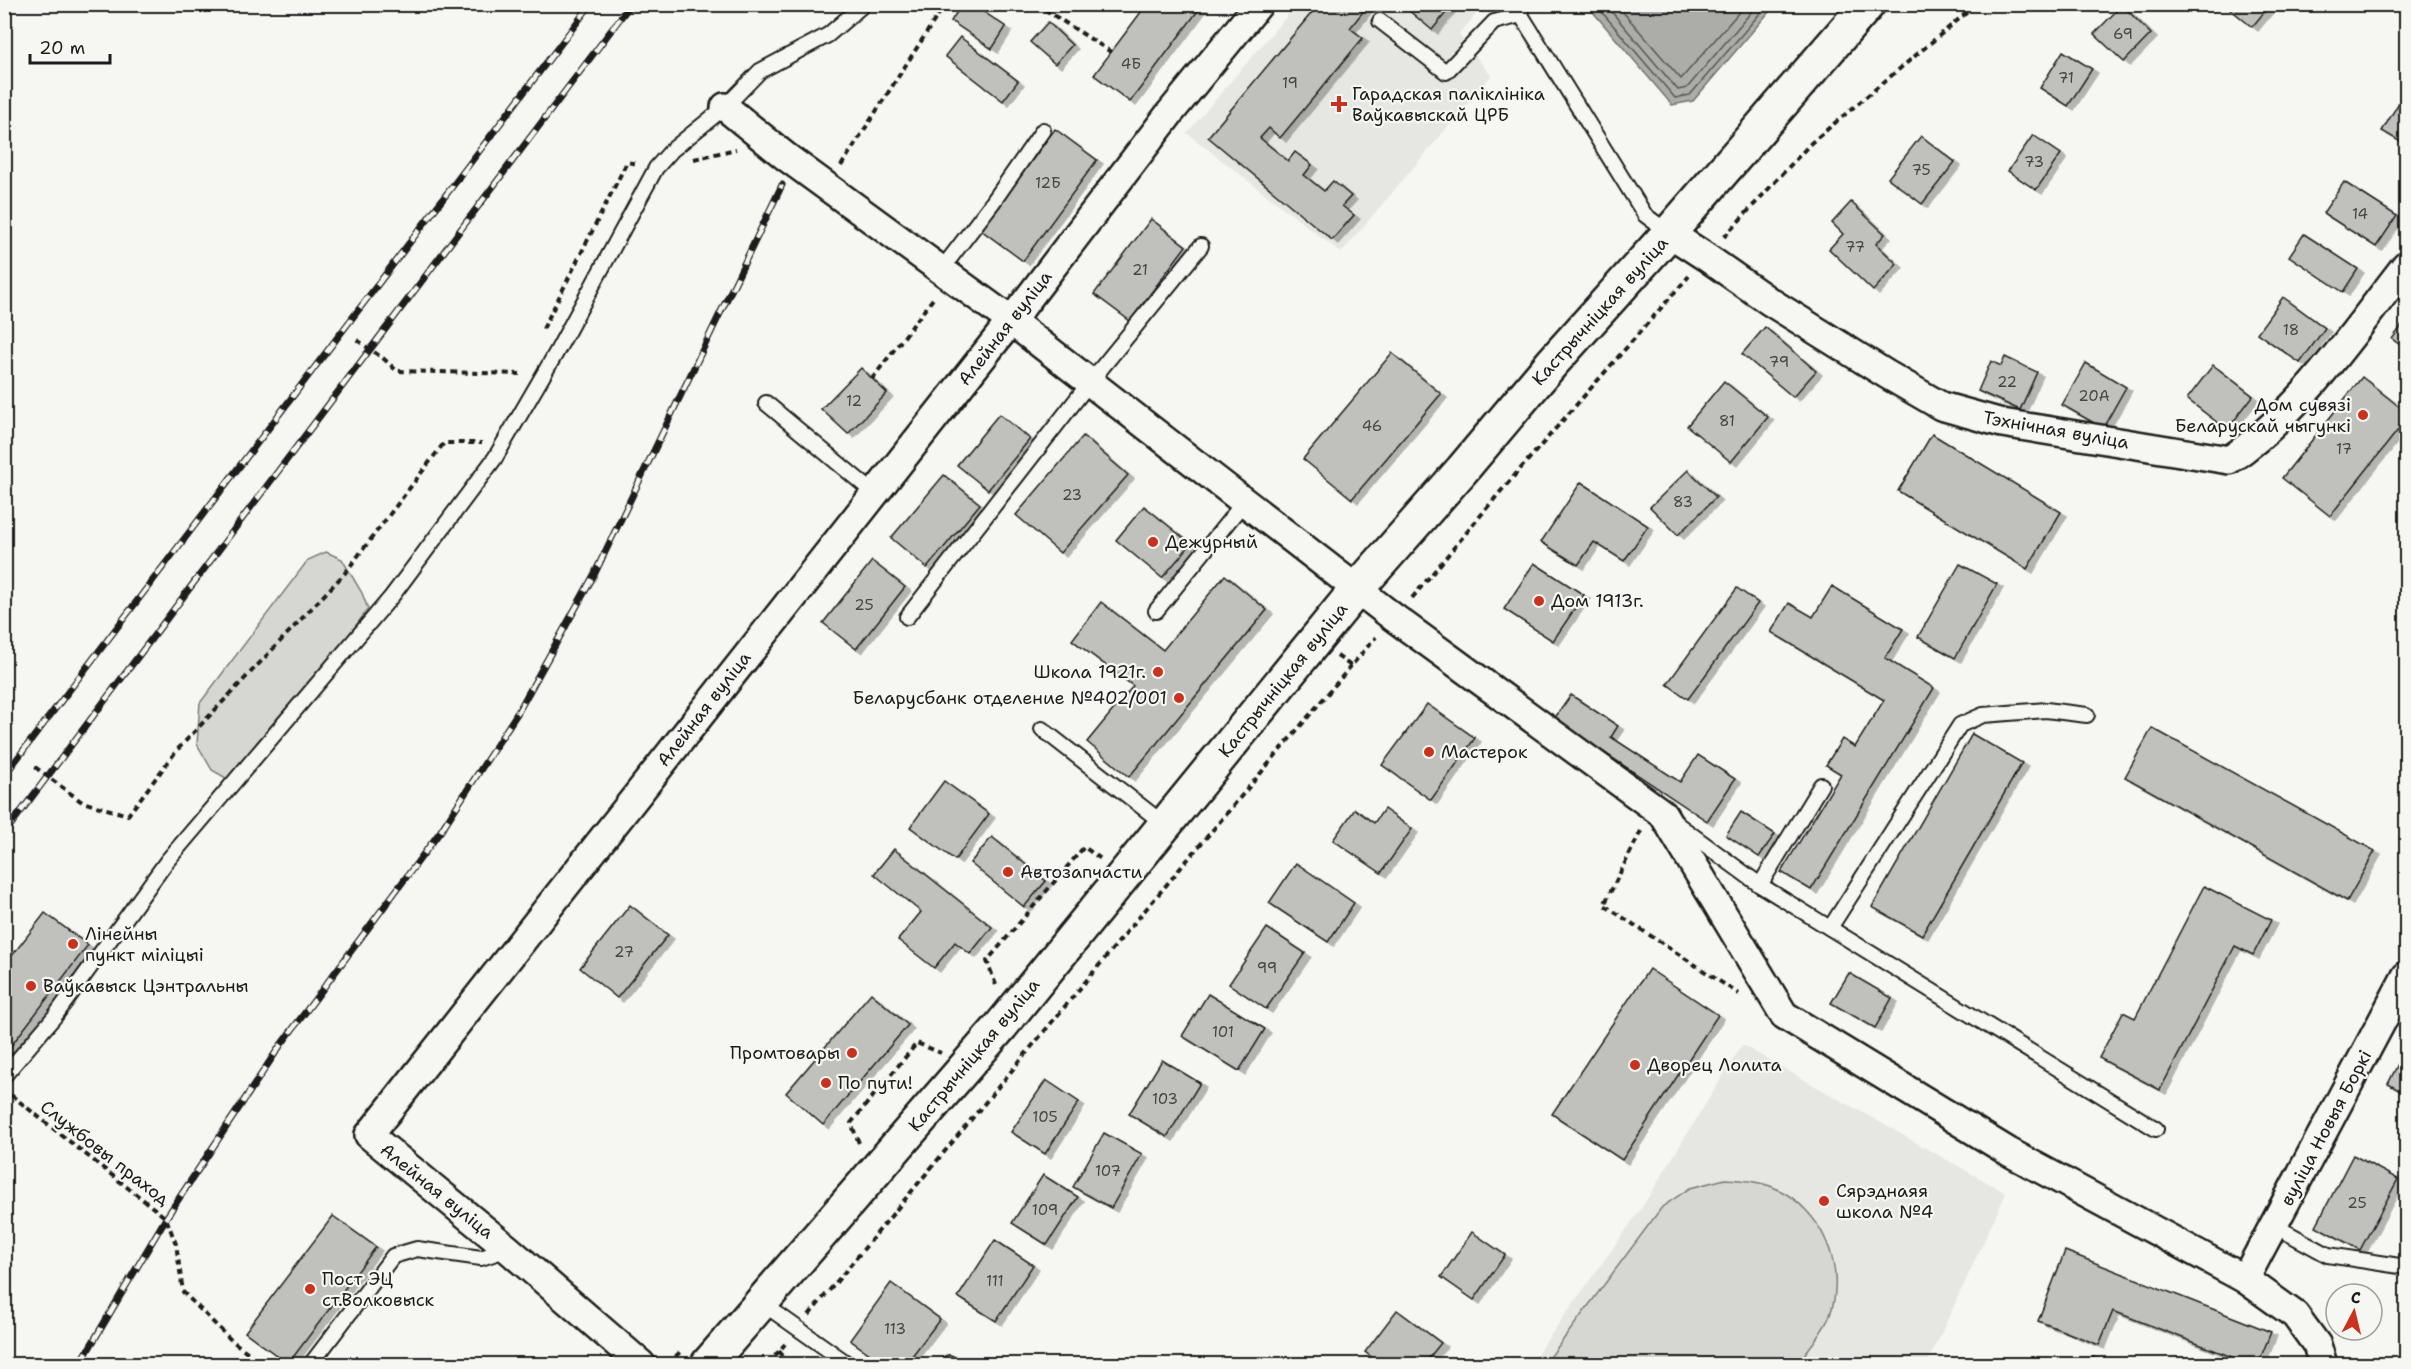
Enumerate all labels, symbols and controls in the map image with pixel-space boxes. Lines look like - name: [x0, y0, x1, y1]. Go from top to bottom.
- house number: 69: [2113, 24, 2133, 44]
- scale bar: [30, 27, 110, 65]
- text: 20 m: [39, 36, 85, 60]
- house number: 4Б: [1121, 54, 1141, 74]
- house number: 71: [2058, 68, 2074, 88]
- house number: 19: [1282, 73, 1298, 93]
- place label: Гарадская паліклініка Ваўкавыскай ЦРБ: [1352, 82, 1545, 127]
- marker: Гарадская паліклініка Ваўкавыскай ЦРБ: [1330, 95, 1348, 113]
- house number: 73: [2024, 152, 2044, 172]
- house number: 75: [1911, 160, 1931, 180]
- house number: 12Б: [1035, 173, 1061, 193]
- house number: 14: [2352, 204, 2368, 224]
- street label: Кастрычніцкая вуліца: [1527, 231, 1673, 391]
- house number: 77: [1845, 237, 1865, 257]
- house number: 21: [1132, 260, 1148, 280]
- street label: Алейная вуліца: [953, 266, 1057, 390]
- house number: 18: [2283, 320, 2299, 340]
- house number: 79: [1769, 352, 1789, 372]
- house number: 22: [1997, 372, 2017, 392]
- house number: 20А: [2078, 386, 2110, 406]
- house number: 12: [846, 391, 862, 411]
- place label: Дом сувязі Беларускай чыгункі: [2175, 393, 2351, 438]
- street label: Тэхнічная вуліца: [1981, 405, 2131, 455]
- marker: Дом сувязі Беларускай чыгункі: [2356, 408, 2370, 422]
- house number: 81: [1719, 411, 1735, 431]
- house number: 46: [1362, 416, 1382, 436]
- house number: 17: [2336, 439, 2352, 459]
- house number: 23: [1062, 485, 1082, 505]
- house number: 83: [1673, 492, 1693, 512]
- place label: Дежурный: [1165, 530, 1258, 554]
- marker: Дежурный: [1146, 535, 1160, 549]
- place label: Дом 1913г.: [1551, 589, 1644, 613]
- marker: Дом 1913г.: [1532, 594, 1546, 608]
- house number: 25: [854, 595, 874, 615]
- street label: Кастрычніцкая вуліца: [1213, 598, 1353, 762]
- street label: Алейная вуліца: [652, 647, 756, 771]
- place label: Школа 1921г.: [1034, 660, 1146, 684]
- marker: Школа 1921г.: [1151, 665, 1165, 679]
- place label: Беларусбанк отделение №402/001: [853, 686, 1167, 710]
- marker: Беларусбанк отделение №402/001: [1172, 691, 1186, 705]
- place label: Мастерок: [1441, 740, 1528, 764]
- marker: Мастерок: [1422, 745, 1436, 759]
- place label: Автозапчасти: [1020, 860, 1142, 884]
- marker: Автозапчасти: [1001, 865, 1015, 879]
- place label: Лінейны пункт міліцыі: [85, 922, 204, 967]
- marker: Лінейны пункт міліцыі: [66, 937, 80, 951]
- house number: 27: [614, 942, 634, 962]
- house number: 99: [1257, 958, 1277, 978]
- street label: Кастрычніцкая вуліца: [903, 973, 1045, 1137]
- place label: Ваўкавыск Цэнтральны: [43, 974, 249, 998]
- marker: Ваўкавыск Цэнтральны: [24, 979, 38, 993]
- house number: 101: [1212, 1022, 1234, 1042]
- place label: Промтовары: [730, 1041, 840, 1065]
- marker: Промтовары: [845, 1046, 859, 1060]
- street label: вуліца Новыя Боркі: [2275, 1046, 2377, 1210]
- place label: Дворец Лолита: [1647, 1053, 1782, 1077]
- marker: Дворец Лолита: [1628, 1058, 1642, 1072]
- place label: По пути!: [838, 1071, 913, 1095]
- marker: По пути!: [819, 1076, 833, 1090]
- house number: 103: [1152, 1089, 1178, 1109]
- street label: Службовы праход: [35, 1095, 175, 1211]
- house number: 105: [1032, 1107, 1058, 1127]
- street label: Алейная вуліца: [375, 1138, 499, 1244]
- house number: 107: [1095, 1161, 1121, 1181]
- place label: Сярэднаяя школа №4: [1836, 1179, 1933, 1224]
- house number: 25: [2347, 1193, 2367, 1213]
- marker: Сярэднаяя школа №4: [1817, 1194, 1831, 1208]
- house number: 109: [1032, 1200, 1058, 1220]
- place label: Пост ЭЦ ст.Волковыск: [322, 1267, 435, 1312]
- house number: 111: [986, 1271, 1004, 1291]
- marker: Пост ЭЦ ст.Волковыск: [303, 1282, 317, 1296]
- north arrow: [2324, 1282, 2384, 1342]
- text: С: [2350, 1287, 2362, 1309]
- house number: 113: [884, 1319, 906, 1339]

